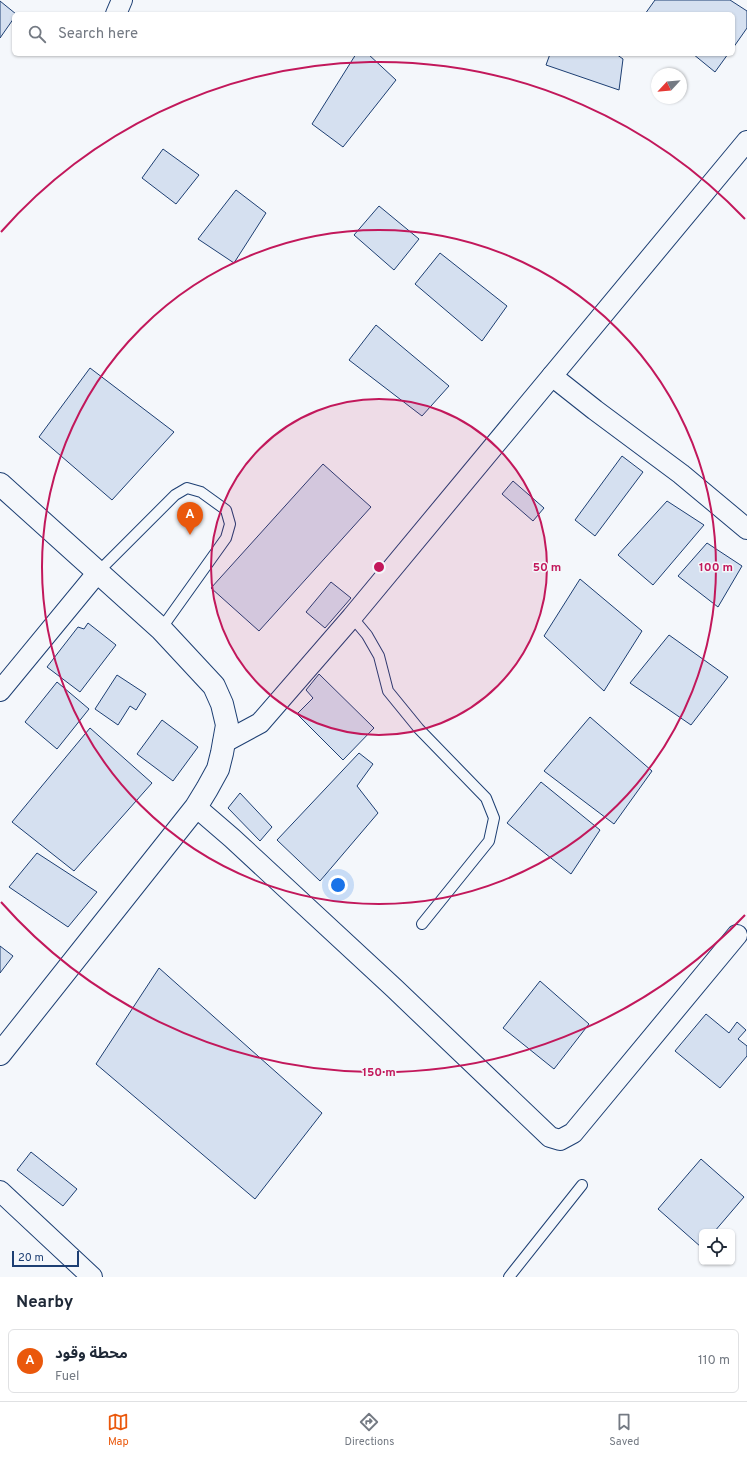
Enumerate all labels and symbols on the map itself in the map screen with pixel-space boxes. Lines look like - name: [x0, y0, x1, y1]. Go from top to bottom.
- north arrow: [651, 68, 687, 104]
- pin: A: [177, 502, 203, 535]
- centre of rings: [372, 560, 386, 574]
- text: 50 m: [533, 560, 561, 576]
- text: 100 m: [699, 560, 733, 576]
- your location: [328, 875, 348, 895]
- text: 150 m: [362, 1065, 396, 1081]
- scale bar: [12, 1249, 79, 1268]

